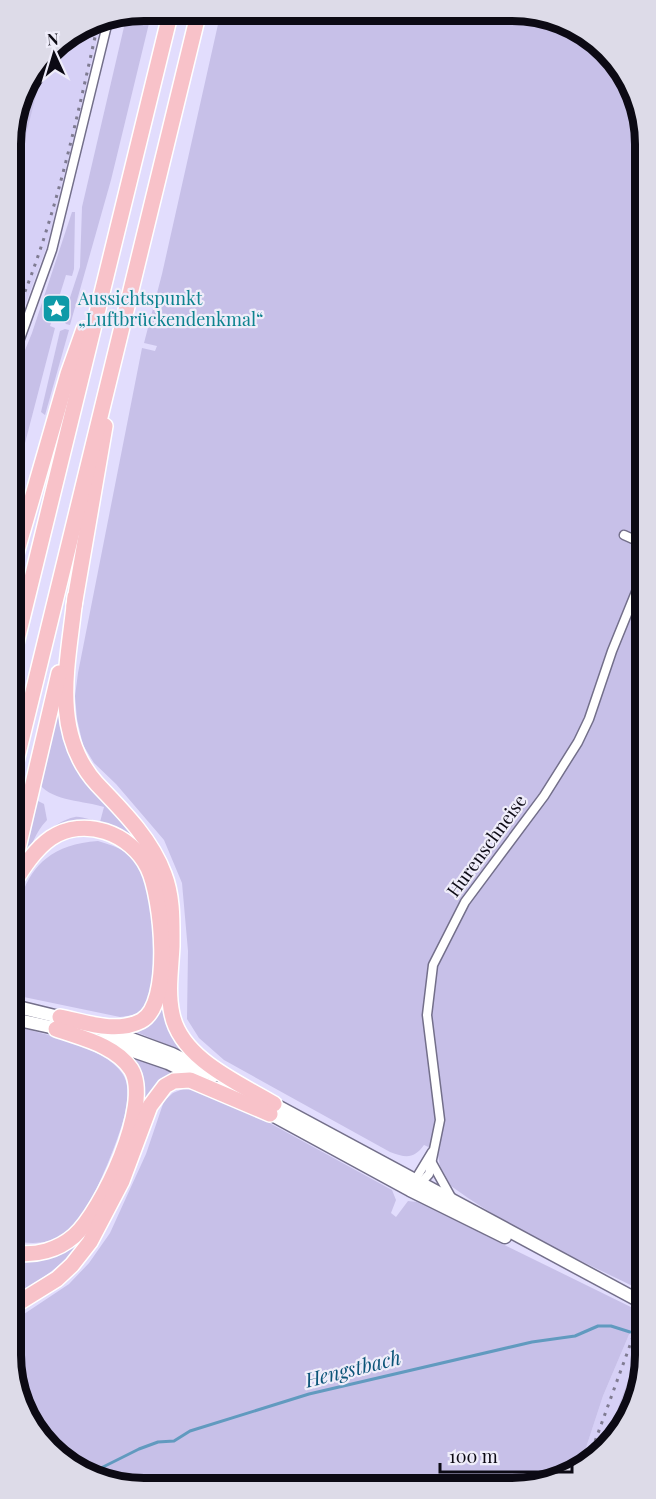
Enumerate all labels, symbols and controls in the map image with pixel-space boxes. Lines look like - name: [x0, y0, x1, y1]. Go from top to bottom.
- north arrow: [24, 24, 84, 84]
- text: N: [46, 28, 60, 49]
- place label: Aussichtspunkt „Luftbrückendenkmal“: [77, 286, 264, 331]
- place icon: Aussichtspunkt „Luftbrückendenkmal“: [41, 293, 73, 325]
- street label: Hurenschneise: [441, 789, 531, 901]
- water label: Hengstbach: [301, 1343, 403, 1393]
- scale bar: [440, 1436, 572, 1474]
- text: 100 m: [449, 1444, 498, 1468]

